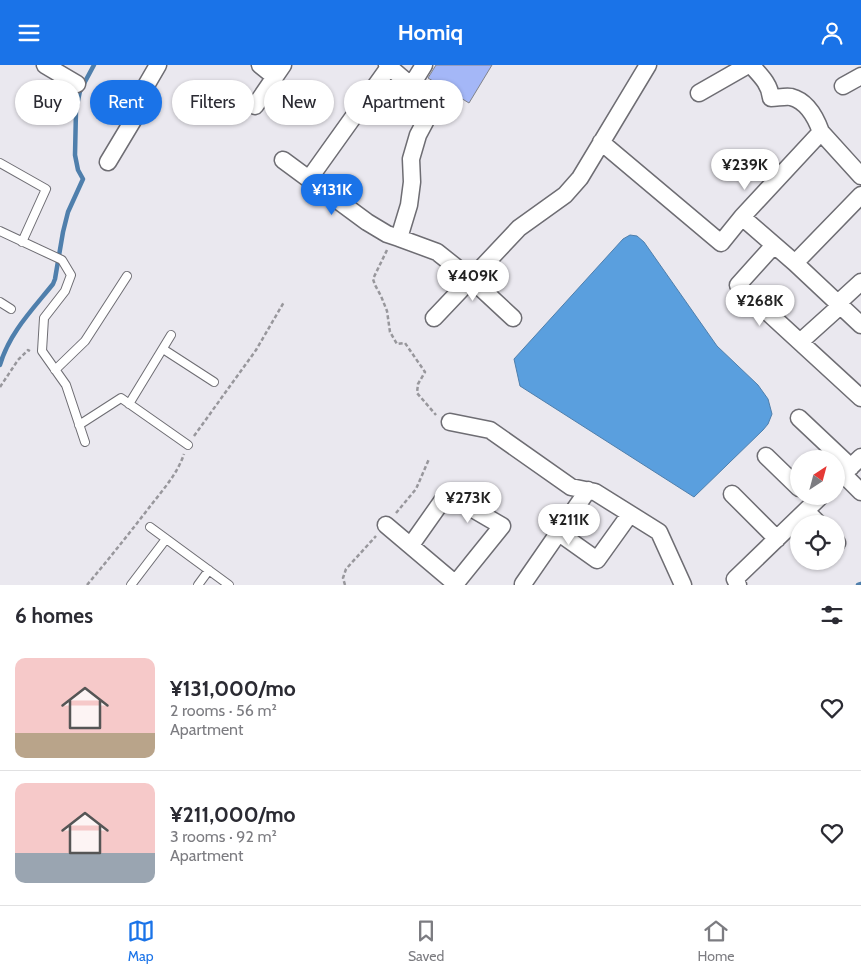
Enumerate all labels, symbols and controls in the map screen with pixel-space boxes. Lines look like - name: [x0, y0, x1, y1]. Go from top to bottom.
- icon: menu: [15, 19, 43, 47]
- text: Homiq: [398, 19, 463, 46]
- icon: person: [818, 19, 846, 47]
- chip: Buy: [15, 80, 80, 125]
- chip: Rent: [90, 80, 162, 125]
- chip: Filters: [172, 80, 254, 125]
- chip: New: [264, 80, 334, 125]
- chip: Apartment: [344, 80, 463, 125]
- pin: ¥239K: [710, 149, 780, 191]
- text: ¥239K: [722, 155, 768, 174]
- pin: ¥131K: [297, 173, 367, 216]
- text: ¥131K: [312, 180, 352, 199]
- pin: ¥409K: [438, 259, 508, 302]
- text: ¥409K: [448, 266, 498, 285]
- pin: ¥268K: [725, 285, 795, 327]
- text: ¥268K: [737, 291, 783, 310]
- north arrow: [790, 450, 845, 505]
- map controls: [790, 450, 845, 570]
- pin: ¥273K: [433, 481, 503, 524]
- text: ¥273K: [446, 488, 490, 507]
- pin: ¥211K: [534, 503, 604, 546]
- text: ¥211K: [549, 510, 589, 529]
- button: locate: [790, 515, 845, 570]
- icon: filters: [818, 601, 846, 629]
- text: 6 homes: [15, 603, 93, 628]
- text: ¥131,000/mo: [170, 676, 296, 701]
- icon: home: [55, 678, 115, 738]
- icon: heart: [818, 694, 846, 722]
- text: 2 rooms · 56 m²: [170, 701, 277, 720]
- text: Apartment: [170, 720, 243, 739]
- text: ¥211,000/mo: [170, 802, 295, 827]
- icon: home: [55, 803, 115, 863]
- icon: heart: [818, 819, 846, 847]
- text: 3 rooms · 92 m²: [170, 827, 277, 846]
- text: Apartment: [170, 846, 243, 865]
- tab: Map: [127, 917, 155, 965]
- tab: Saved: [408, 917, 444, 965]
- tab: Home: [698, 917, 734, 965]

